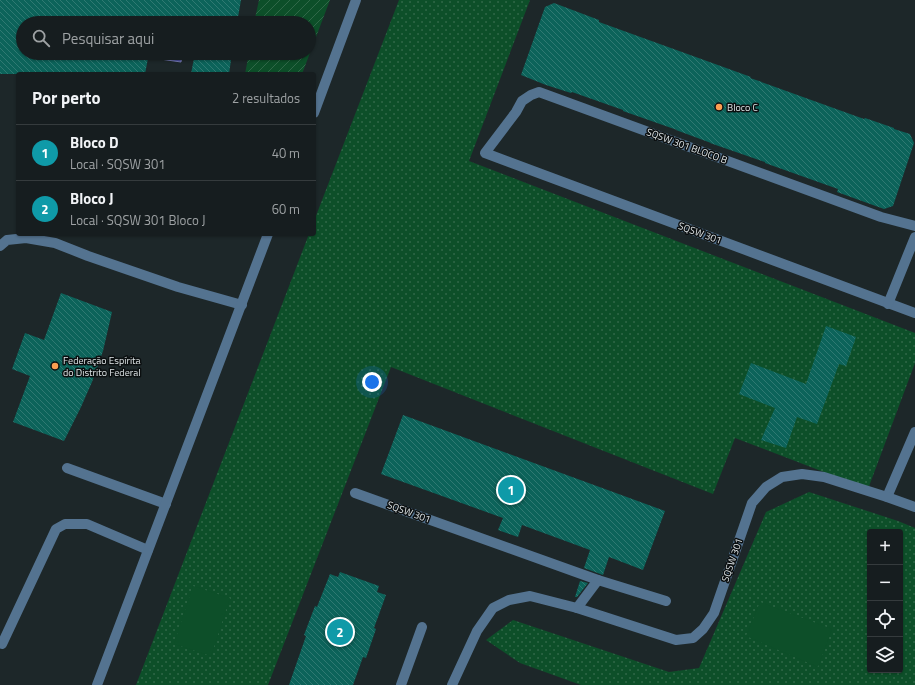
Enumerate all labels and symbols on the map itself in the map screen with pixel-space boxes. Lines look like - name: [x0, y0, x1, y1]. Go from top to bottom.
- place label: Bloco C: [727, 100, 759, 115]
- marker: Bloco C: [714, 102, 724, 112]
- street label: SQSW 301 BLOCO B: [644, 124, 730, 168]
- street label: SQSW 301: [676, 218, 724, 248]
- place label: Federação Espírita do Distrito Federal: [63, 353, 141, 380]
- marker: Federação Espírita do Distrito Federal: [50, 361, 60, 371]
- your location: [362, 372, 382, 392]
- pin: 1: [498, 475, 524, 505]
- street label: SQSW 301: [385, 497, 433, 527]
- street label: SQSW 301: [718, 536, 746, 584]
- pin: 2: [327, 617, 353, 647]

